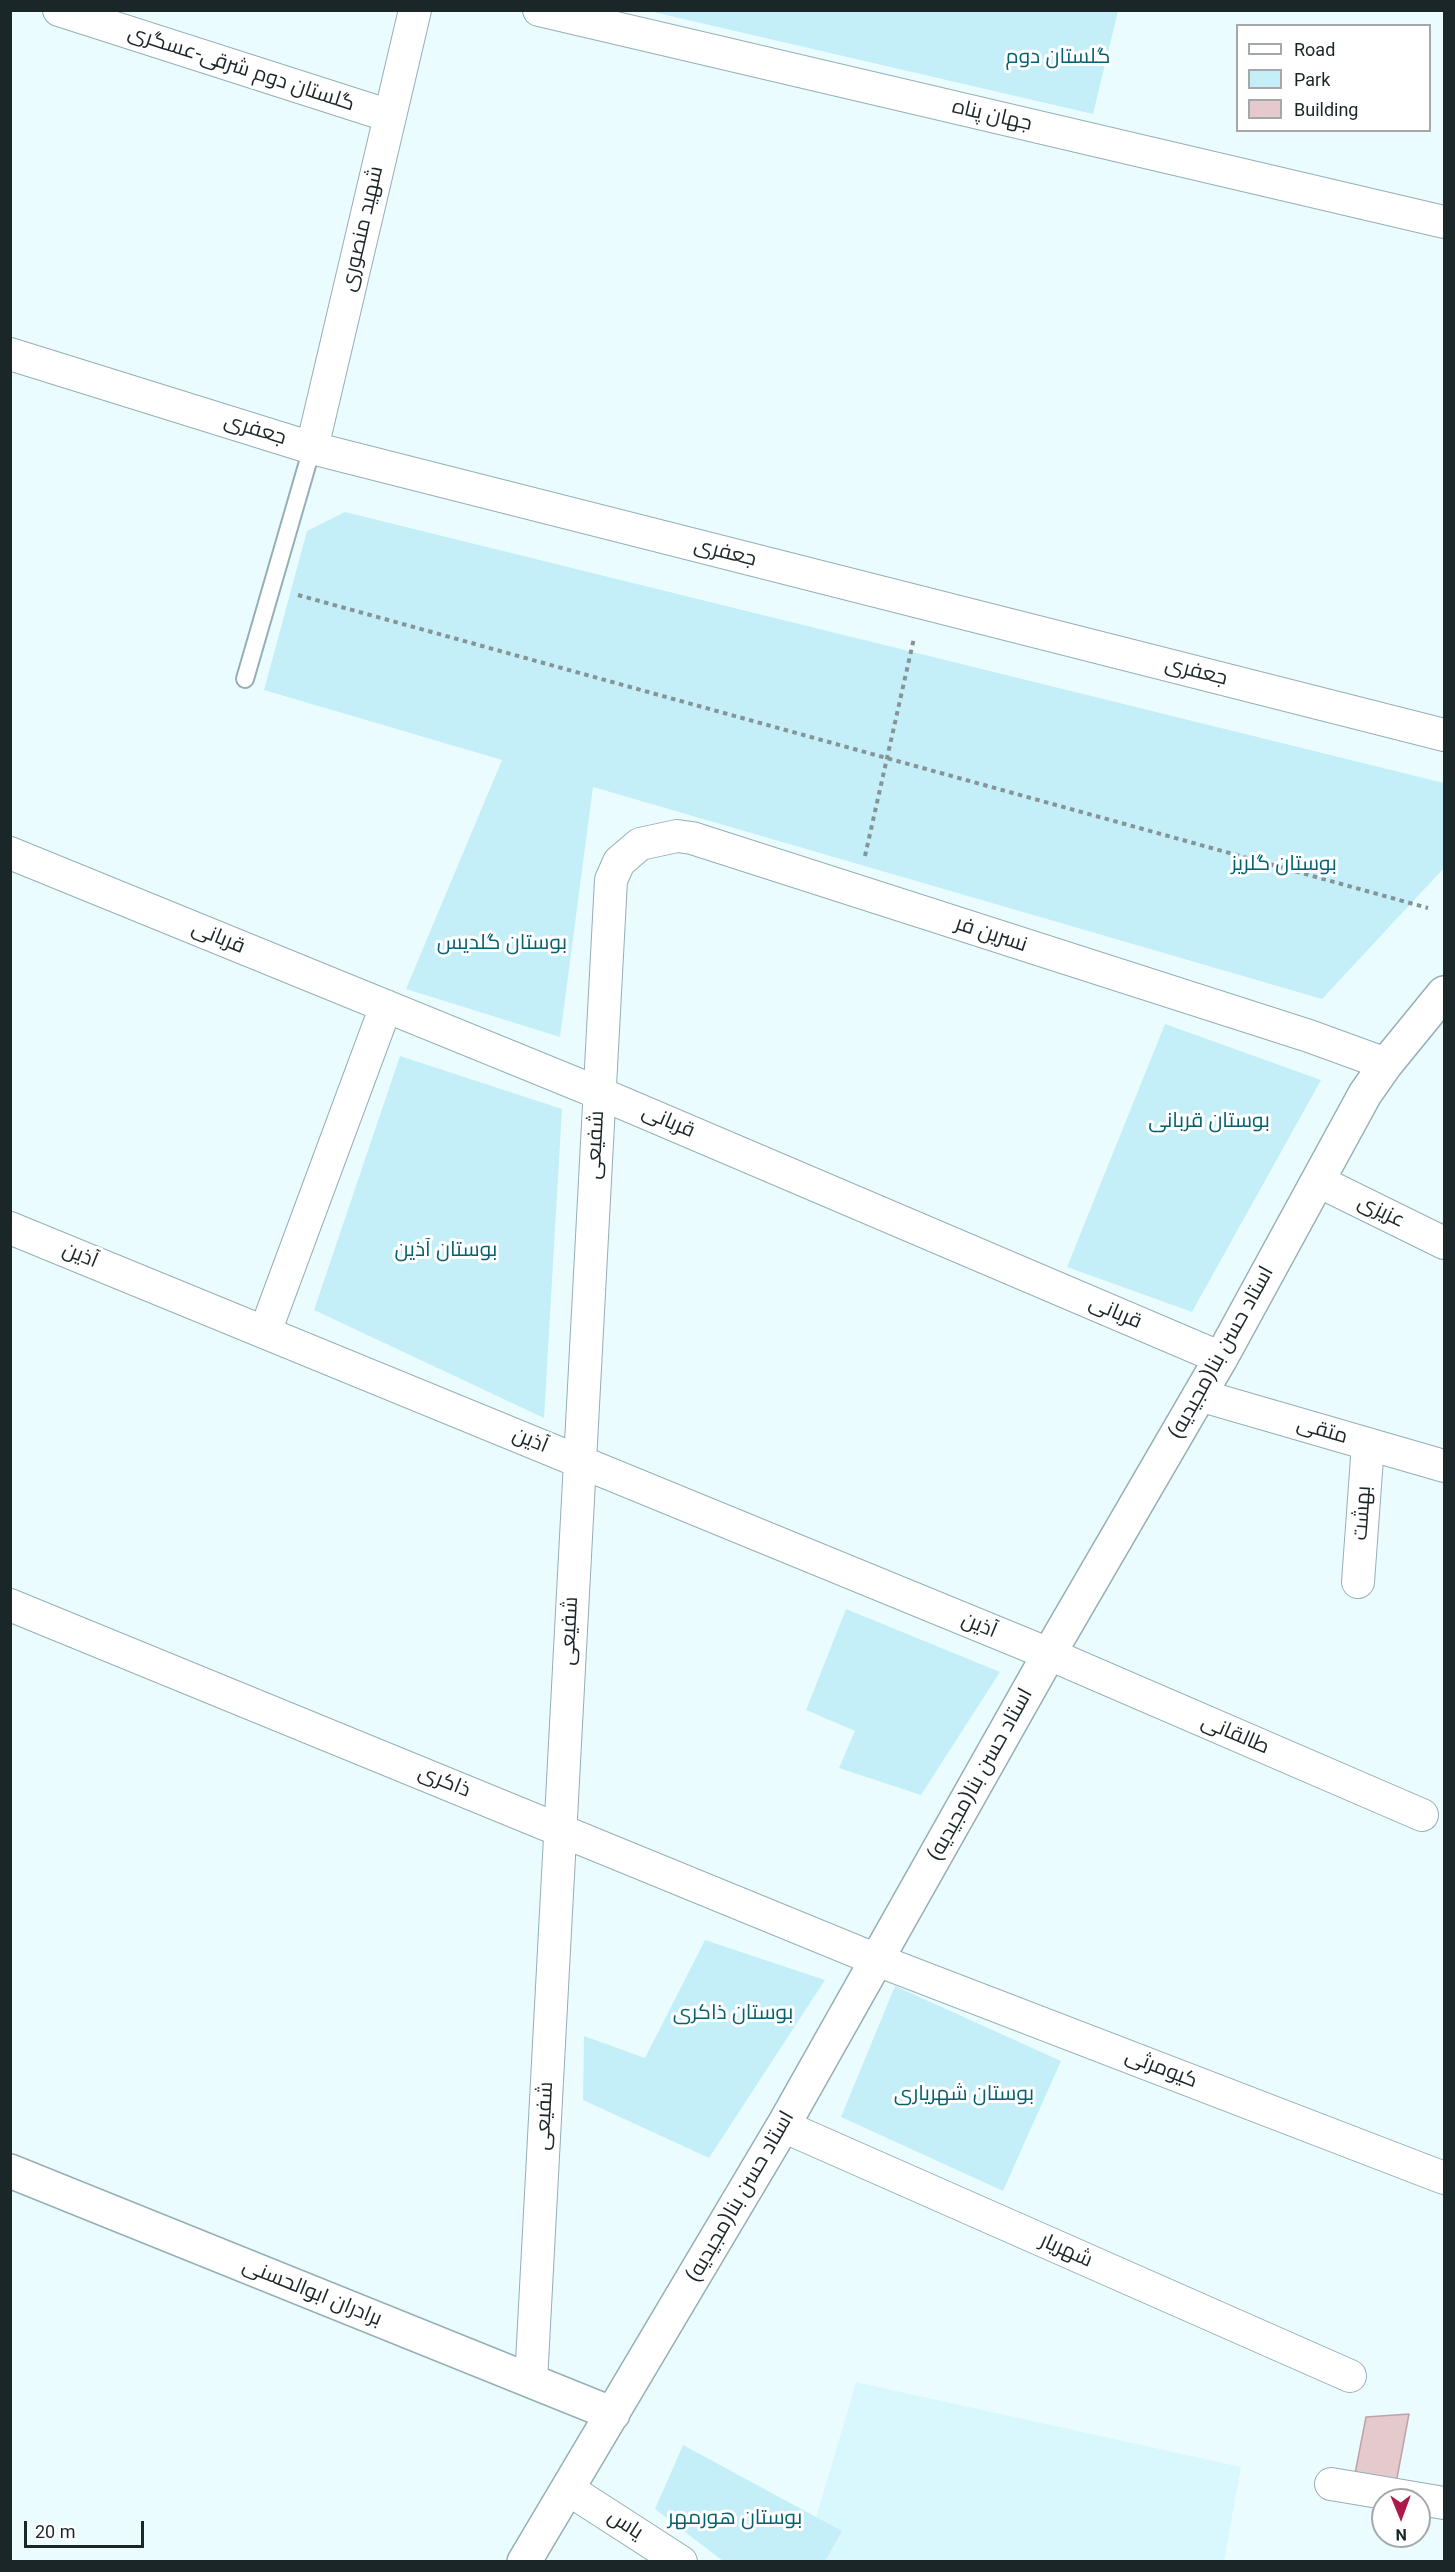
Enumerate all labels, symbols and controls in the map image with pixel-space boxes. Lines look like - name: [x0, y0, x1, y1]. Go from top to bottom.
- street label: گلستان دوم شرقی-عسگری: [124, 20, 358, 118]
- legend: [1236, 24, 1431, 132]
- text: Road: [1294, 39, 1335, 60]
- park label: گلستان دوم: [1006, 45, 1110, 71]
- text: Park: [1294, 69, 1330, 90]
- street label: جهان پناه: [950, 95, 1034, 137]
- text: Building: [1294, 99, 1358, 120]
- street label: شهید منصوری: [336, 164, 390, 294]
- street label: جعفری: [221, 409, 289, 451]
- street label: جعفری: [691, 533, 759, 573]
- street label: جعفری: [1162, 652, 1230, 692]
- park label: بوستان گلریز: [1231, 852, 1337, 878]
- street label: نسرین فر: [952, 912, 1030, 958]
- street label: قربانی: [188, 916, 248, 960]
- park label: بوستان گلدیس: [437, 931, 567, 957]
- street label: قربانی: [638, 1100, 698, 1144]
- park label: بوستان قربانی: [1148, 1109, 1270, 1135]
- street label: شفیعی: [582, 1110, 610, 1180]
- street label: عزیزی: [1353, 1190, 1409, 1234]
- street label: آذین: [59, 1238, 101, 1274]
- park label: بوستان آذین: [395, 1238, 497, 1264]
- street label: استاد حسن بنا(مجیدیه): [1164, 1262, 1280, 1444]
- street label: قربانی: [1085, 1291, 1145, 1335]
- street label: متقی: [1294, 1412, 1350, 1450]
- street label: آذین: [509, 1423, 551, 1459]
- street label: بهشت: [1349, 1485, 1377, 1541]
- street label: شفیعی: [556, 1596, 584, 1666]
- street label: آذین: [958, 1608, 1000, 1644]
- street label: استاد حسن بنا(مجیدیه): [923, 1684, 1039, 1866]
- street label: طالقانی: [1197, 1709, 1273, 1761]
- street label: ذاکری: [414, 1760, 474, 1804]
- park label: بوستان ذاکری: [673, 2001, 793, 2027]
- street label: کیومرثی: [1121, 2044, 1201, 2094]
- street label: شفیعی: [531, 2081, 559, 2151]
- park label: بوستان شهریاری: [894, 2082, 1034, 2108]
- street label: استاد حسن بنا(مجیدیه): [682, 2107, 800, 2287]
- street label: شهریار: [1036, 2228, 1096, 2274]
- street label: برادران ابوالحسنی: [239, 2254, 385, 2332]
- north arrow: [1371, 2488, 1431, 2548]
- street label: یاس: [603, 2504, 647, 2546]
- park label: بوستان هورمهر: [668, 2506, 802, 2532]
- scale bar: [27, 2509, 147, 2547]
- text: 20 m: [35, 2521, 75, 2542]
- text: N: [1395, 2525, 1407, 2544]

